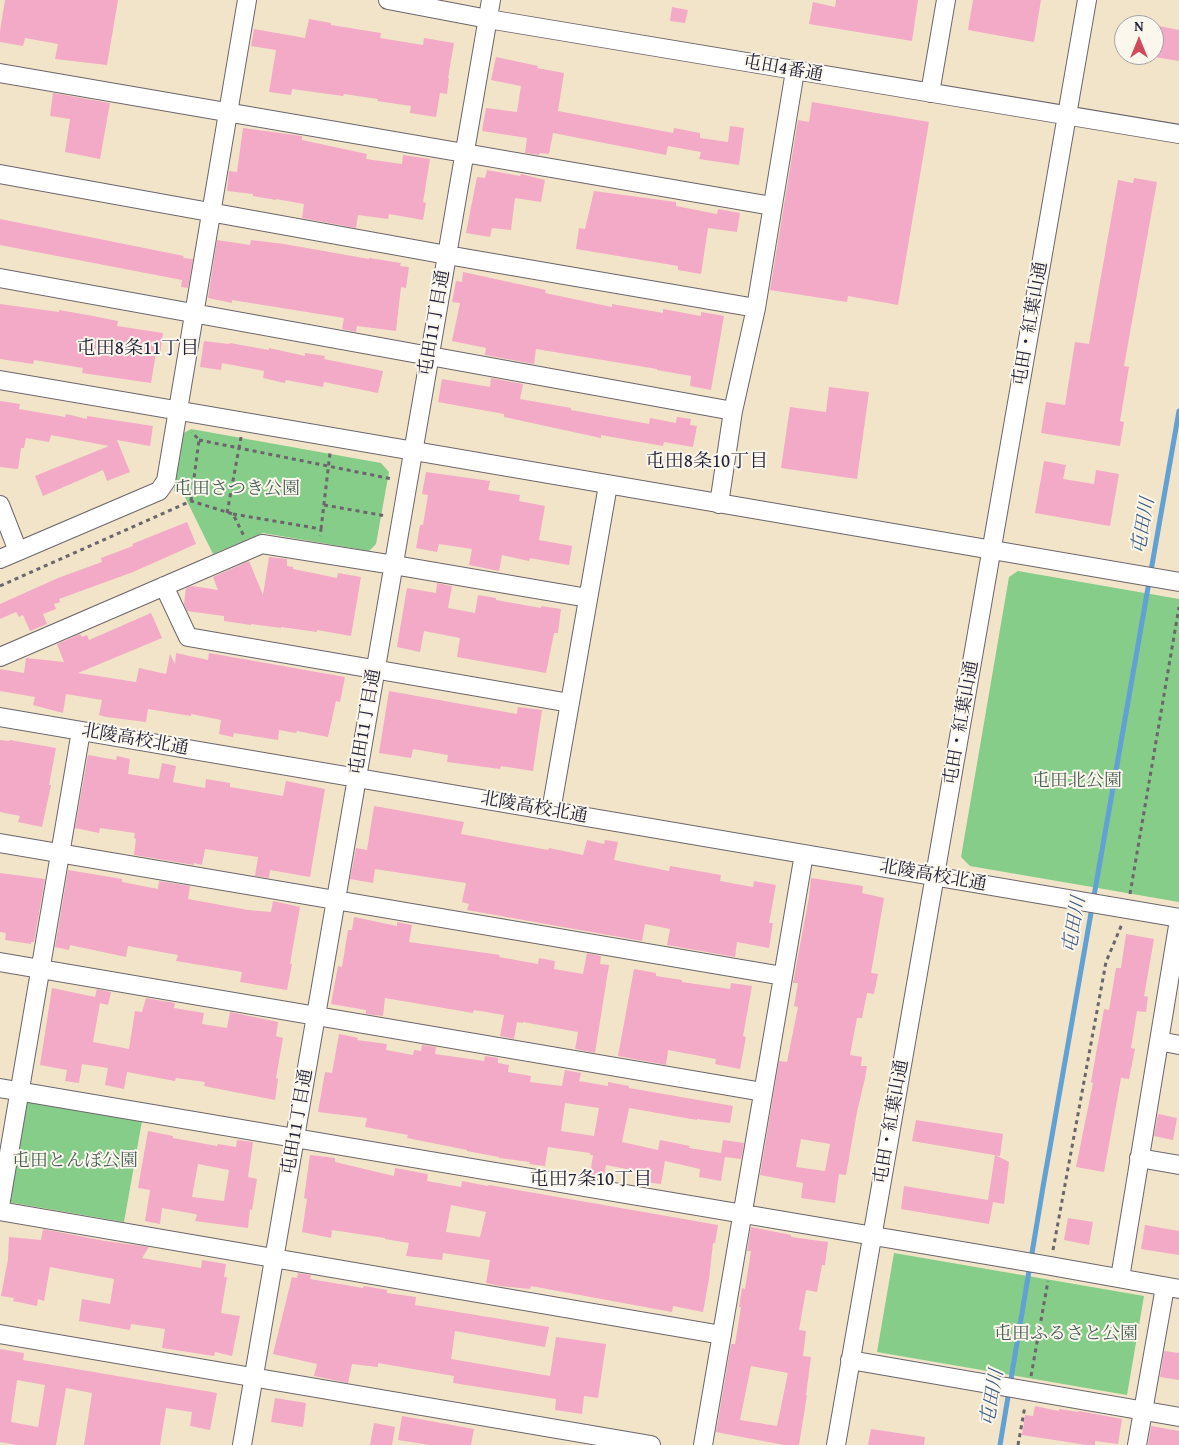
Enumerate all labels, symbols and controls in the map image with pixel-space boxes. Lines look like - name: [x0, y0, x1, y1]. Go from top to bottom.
- north arrow: [1114, 15, 1164, 65]
- text: N: [1134, 16, 1144, 36]
- street label: 屯田4番通: [741, 51, 825, 87]
- street label: 屯田・紅葉山通: [1009, 260, 1053, 388]
- street label: 屯田11丁目通: [415, 268, 455, 378]
- district label: 屯田8条11丁目: [77, 338, 199, 360]
- district label: 屯田8条10丁目: [646, 451, 768, 473]
- park label: 屯田さつき公園: [174, 478, 300, 500]
- water label: 屯田川: [1128, 496, 1160, 556]
- street label: 屯田・紅葉山通: [940, 659, 984, 787]
- street label: 屯田11丁目通: [346, 667, 386, 777]
- street label: 北陵高校北通: [80, 720, 190, 760]
- park label: 屯田北公園: [1032, 770, 1122, 792]
- street label: 北陵高校北通: [479, 788, 589, 828]
- street label: 北陵高校北通: [878, 856, 988, 896]
- water label: 屯田川: [1059, 895, 1091, 955]
- street label: 屯田・紅葉山通: [870, 1058, 914, 1186]
- street label: 屯田11丁目通: [278, 1067, 318, 1177]
- park label: 屯田とんぼ公園: [12, 1150, 138, 1172]
- district label: 屯田7条10丁目: [530, 1169, 652, 1191]
- park label: 屯田ふるさと公園: [994, 1323, 1138, 1345]
- water label: 屯田川: [977, 1368, 1009, 1428]

